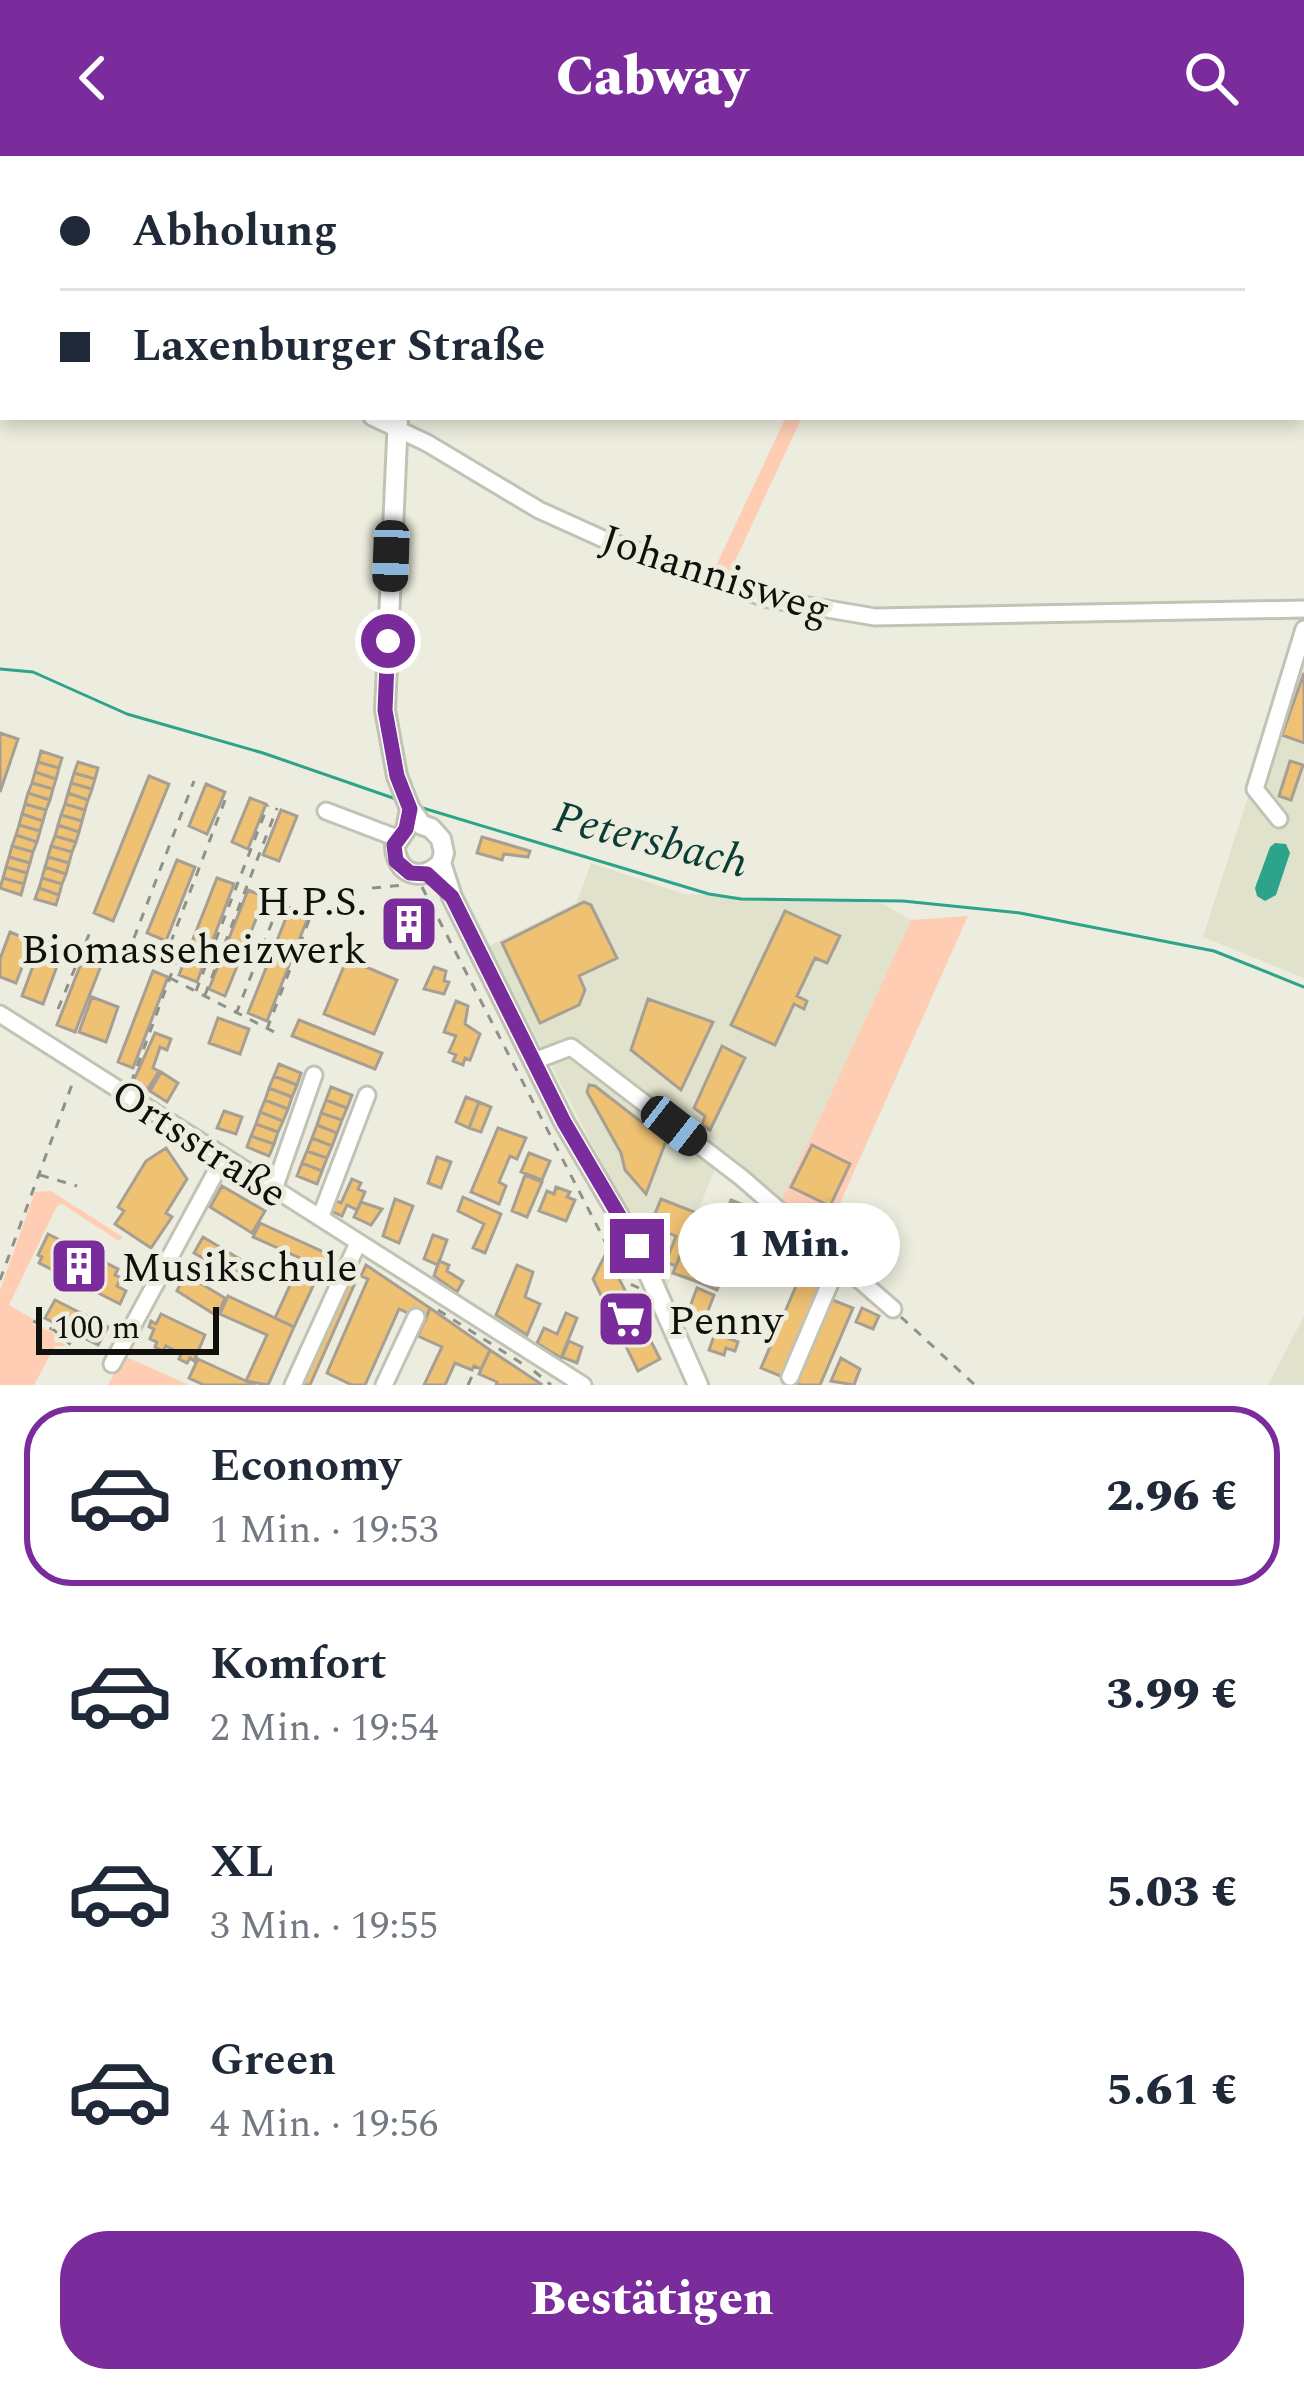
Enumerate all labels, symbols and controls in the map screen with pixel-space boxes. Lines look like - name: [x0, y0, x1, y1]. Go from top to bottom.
- text: Cabway: [556, 37, 748, 119]
- icon: back: [60, 45, 126, 111]
- icon: search: [1178, 45, 1244, 111]
- text: Abholung: [132, 197, 338, 266]
- text: Laxenburger Straße: [132, 312, 545, 381]
- street label: Johannisweg: [592, 509, 838, 642]
- car: [372, 519, 410, 593]
- route start: [361, 614, 415, 668]
- water label: Petersbach: [546, 783, 755, 898]
- place label: H.P.S. Biomasseheizwerk: [21, 871, 367, 982]
- building icon: H.P.S. Biomasseheizwerk: [378, 893, 440, 955]
- street label: Ortsstraße: [98, 1063, 299, 1225]
- car: [635, 1090, 713, 1162]
- callout: 1 Min.: [679, 1204, 901, 1288]
- text: 1 Min.: [728, 1215, 850, 1274]
- route end: [610, 1219, 664, 1273]
- building icon: Musikschule: [48, 1235, 110, 1297]
- place label: Musikschule: [121, 1237, 358, 1300]
- supermarket icon: Penny: [595, 1288, 657, 1350]
- place label: Penny: [668, 1290, 785, 1353]
- scale bar: [36, 1301, 219, 1354]
- text: 100 m: [54, 1303, 140, 1353]
- text: Economy: [210, 1432, 401, 1501]
- icon: car: [66, 1442, 174, 1550]
- text: 2.96 €: [1106, 1462, 1238, 1531]
- text: 1 Min. · 19:53: [210, 1501, 438, 1560]
- text: Komfort: [210, 1630, 387, 1699]
- icon: car: [66, 1640, 174, 1748]
- text: 3.99 €: [1106, 1660, 1238, 1729]
- text: 2 Min. · 19:54: [210, 1699, 438, 1758]
- text: XL: [210, 1828, 274, 1897]
- icon: car: [66, 1838, 174, 1946]
- text: 5.03 €: [1106, 1858, 1238, 1927]
- text: 3 Min. · 19:55: [210, 1897, 438, 1956]
- text: Green: [210, 2026, 336, 2095]
- icon: car: [66, 2036, 174, 2144]
- text: 5.61 €: [1106, 2056, 1238, 2125]
- text: 4 Min. · 19:56: [210, 2095, 438, 2154]
- button: Bestätigen: [60, 2231, 1244, 2369]

